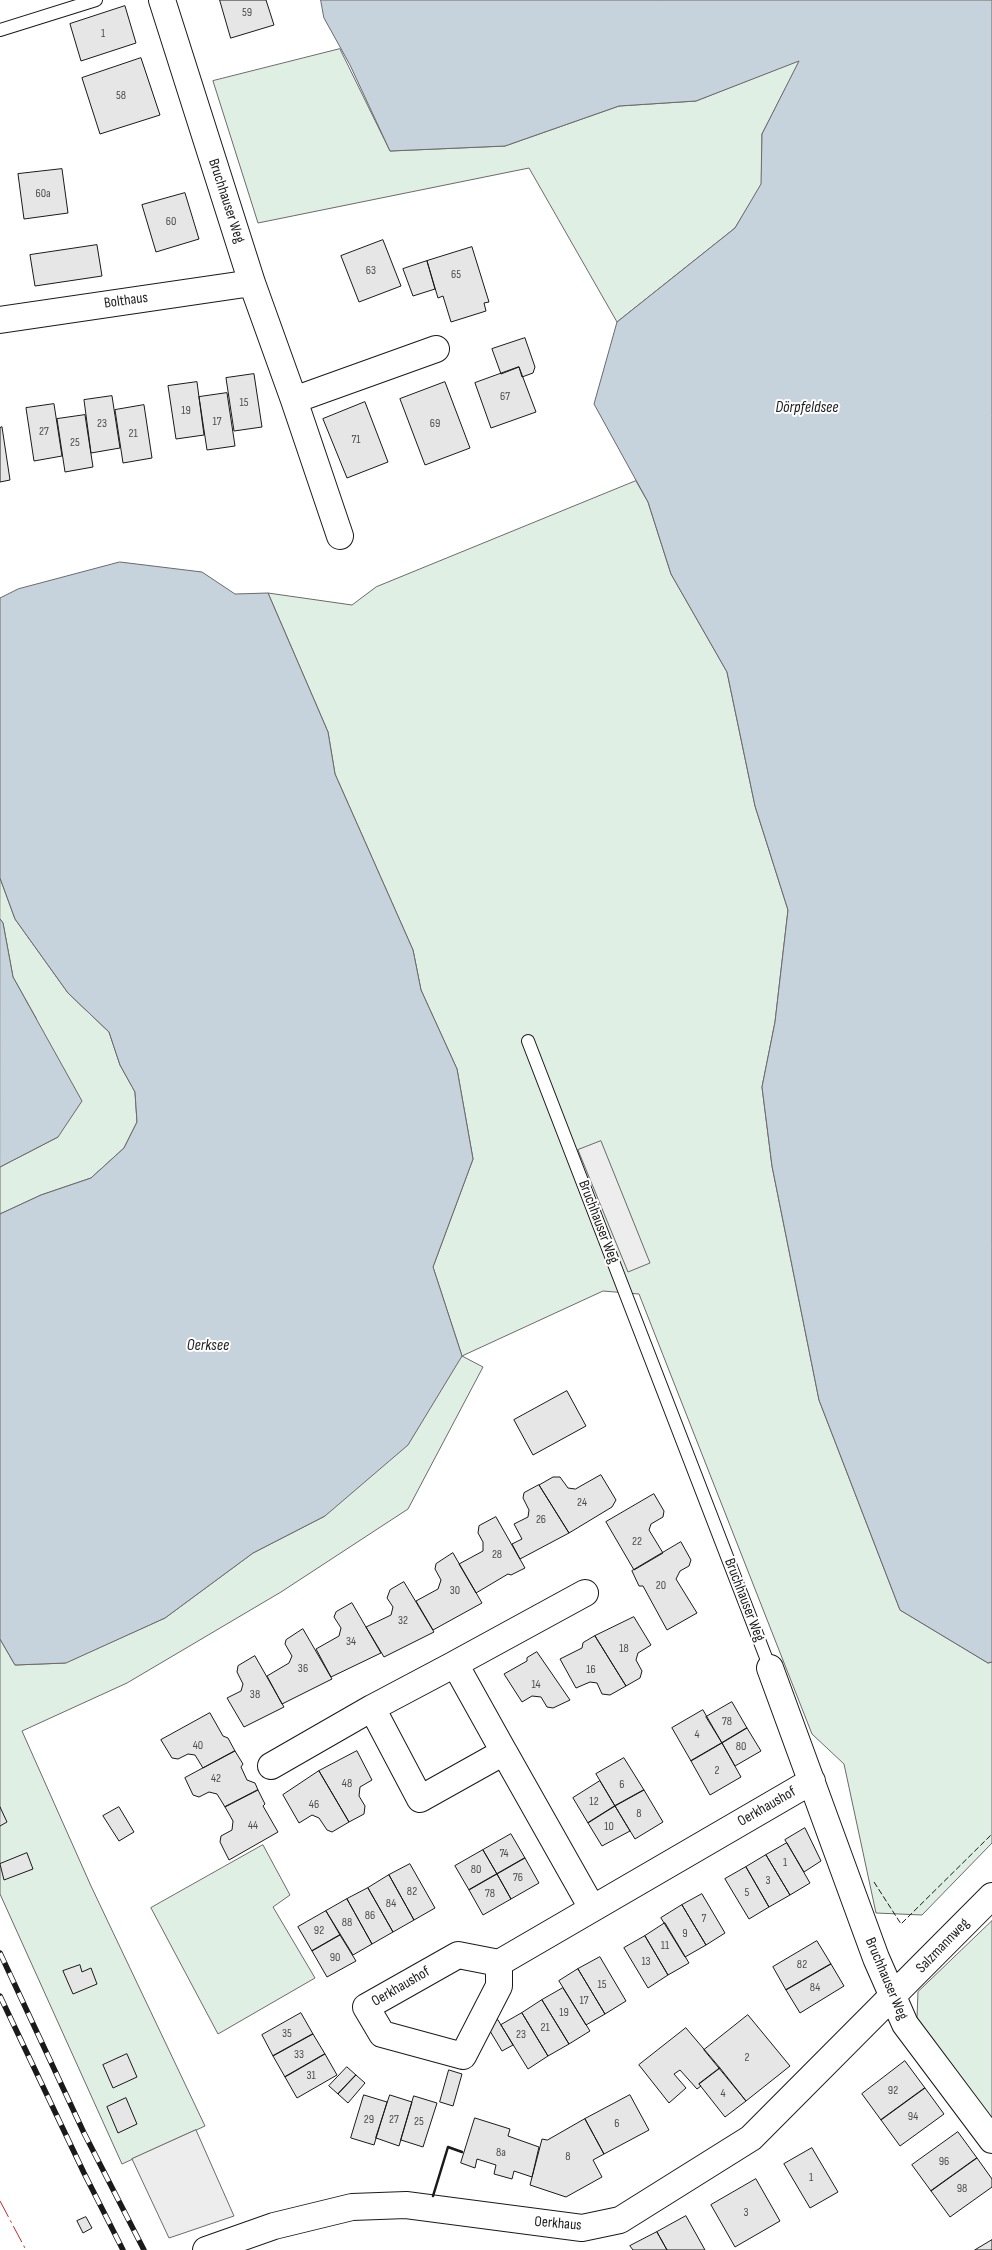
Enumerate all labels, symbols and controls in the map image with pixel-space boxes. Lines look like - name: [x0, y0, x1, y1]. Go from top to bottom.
- house number: 59: [242, 6, 252, 20]
- house number: 1: [101, 27, 105, 41]
- house number: 58: [116, 89, 126, 103]
- street label: Bruchhauser Weg: [204, 156, 248, 246]
- house number: 60a: [35, 187, 51, 201]
- house number: 60: [166, 215, 176, 229]
- house number: 63: [366, 264, 376, 278]
- house number: 65: [451, 268, 461, 282]
- street label: Bolthaus: [103, 289, 149, 313]
- house number: 67: [500, 390, 510, 404]
- house number: 15: [239, 396, 249, 410]
- water label: Dörpfeldsee: [775, 398, 839, 418]
- house number: 19: [181, 404, 191, 418]
- house number: 17: [213, 415, 221, 429]
- house number: 23: [97, 417, 107, 431]
- house number: 69: [430, 417, 440, 431]
- house number: 27: [39, 425, 49, 439]
- house number: 21: [128, 427, 138, 441]
- house number: 71: [351, 433, 361, 447]
- house number: 25: [70, 436, 80, 450]
- street label: Bruchhauser Weg: [574, 1178, 622, 1266]
- water label: Oerksee: [187, 1336, 229, 1356]
- house number: 24: [577, 1496, 587, 1510]
- house number: 26: [536, 1513, 546, 1527]
- house number: 22: [632, 1535, 642, 1549]
- house number: 28: [492, 1548, 502, 1562]
- street label: Bruchhauser Weg: [720, 1556, 768, 1644]
- house number: 20: [656, 1579, 666, 1593]
- house number: 30: [450, 1584, 460, 1598]
- house number: 32: [398, 1614, 408, 1628]
- house number: 34: [346, 1635, 356, 1649]
- house number: 18: [619, 1642, 629, 1656]
- house number: 36: [298, 1662, 308, 1676]
- house number: 16: [586, 1663, 596, 1677]
- house number: 14: [531, 1678, 541, 1692]
- house number: 38: [250, 1688, 260, 1702]
- house number: 78: [722, 1715, 732, 1729]
- house number: 4: [694, 1728, 700, 1742]
- house number: 40: [193, 1739, 203, 1753]
- house number: 80: [736, 1740, 746, 1754]
- house number: 2: [715, 1764, 719, 1778]
- house number: 42: [211, 1772, 221, 1786]
- house number: 48: [342, 1777, 352, 1791]
- house number: 6: [619, 1778, 625, 1792]
- street label: Oerkhaushof: [735, 1783, 799, 1831]
- house number: 12: [589, 1795, 599, 1809]
- house number: 46: [309, 1798, 319, 1812]
- house number: 8: [636, 1807, 642, 1821]
- house number: 44: [248, 1819, 258, 1833]
- house number: 10: [604, 1820, 614, 1834]
- house number: 74: [499, 1847, 509, 1861]
- house number: 1: [783, 1856, 787, 1870]
- house number: 80: [471, 1863, 481, 1877]
- house number: 76: [513, 1871, 523, 1885]
- house number: 3: [765, 1874, 771, 1888]
- house number: 82: [407, 1885, 417, 1899]
- house number: 5: [745, 1886, 749, 1900]
- house number: 78: [485, 1887, 495, 1901]
- house number: 84: [386, 1897, 396, 1911]
- house number: 86: [365, 1909, 375, 1923]
- house number: 7: [702, 1912, 706, 1926]
- street label: Salzmannweg: [913, 1915, 973, 1977]
- house number: 88: [342, 1916, 352, 1930]
- house number: 92: [314, 1924, 324, 1938]
- house number: 9: [682, 1927, 688, 1941]
- street label: Bruchhauser Weg: [861, 1935, 911, 2023]
- house number: 11: [661, 1939, 669, 1953]
- house number: 90: [330, 1951, 340, 1965]
- house number: 13: [641, 1955, 651, 1969]
- house number: 82: [797, 1958, 807, 1972]
- street label: Oerkhaushof: [369, 1963, 433, 2011]
- house number: 15: [597, 1978, 607, 1992]
- house number: 84: [810, 1981, 820, 1995]
- house number: 17: [580, 1994, 588, 2008]
- house number: 19: [559, 2006, 569, 2020]
- house number: 21: [540, 2021, 550, 2035]
- house number: 35: [282, 2027, 292, 2041]
- house number: 23: [516, 2028, 526, 2042]
- house number: 33: [294, 2048, 304, 2062]
- house number: 2: [745, 2051, 749, 2065]
- house number: 31: [306, 2069, 316, 2083]
- house number: 92: [888, 2084, 898, 2098]
- house number: 4: [720, 2087, 726, 2101]
- house number: 94: [908, 2110, 918, 2124]
- house number: 29: [364, 2113, 374, 2127]
- house number: 27: [389, 2113, 399, 2127]
- house number: 25: [414, 2115, 424, 2129]
- house number: 6: [614, 2117, 620, 2131]
- house number: 8a: [496, 2146, 506, 2160]
- house number: 8: [565, 2150, 571, 2164]
- house number: 96: [939, 2155, 949, 2169]
- house number: 1: [809, 2171, 813, 2185]
- house number: 98: [957, 2182, 967, 2196]
- house number: 3: [743, 2206, 749, 2220]
- street label: Oerkhaus: [534, 2213, 582, 2235]

